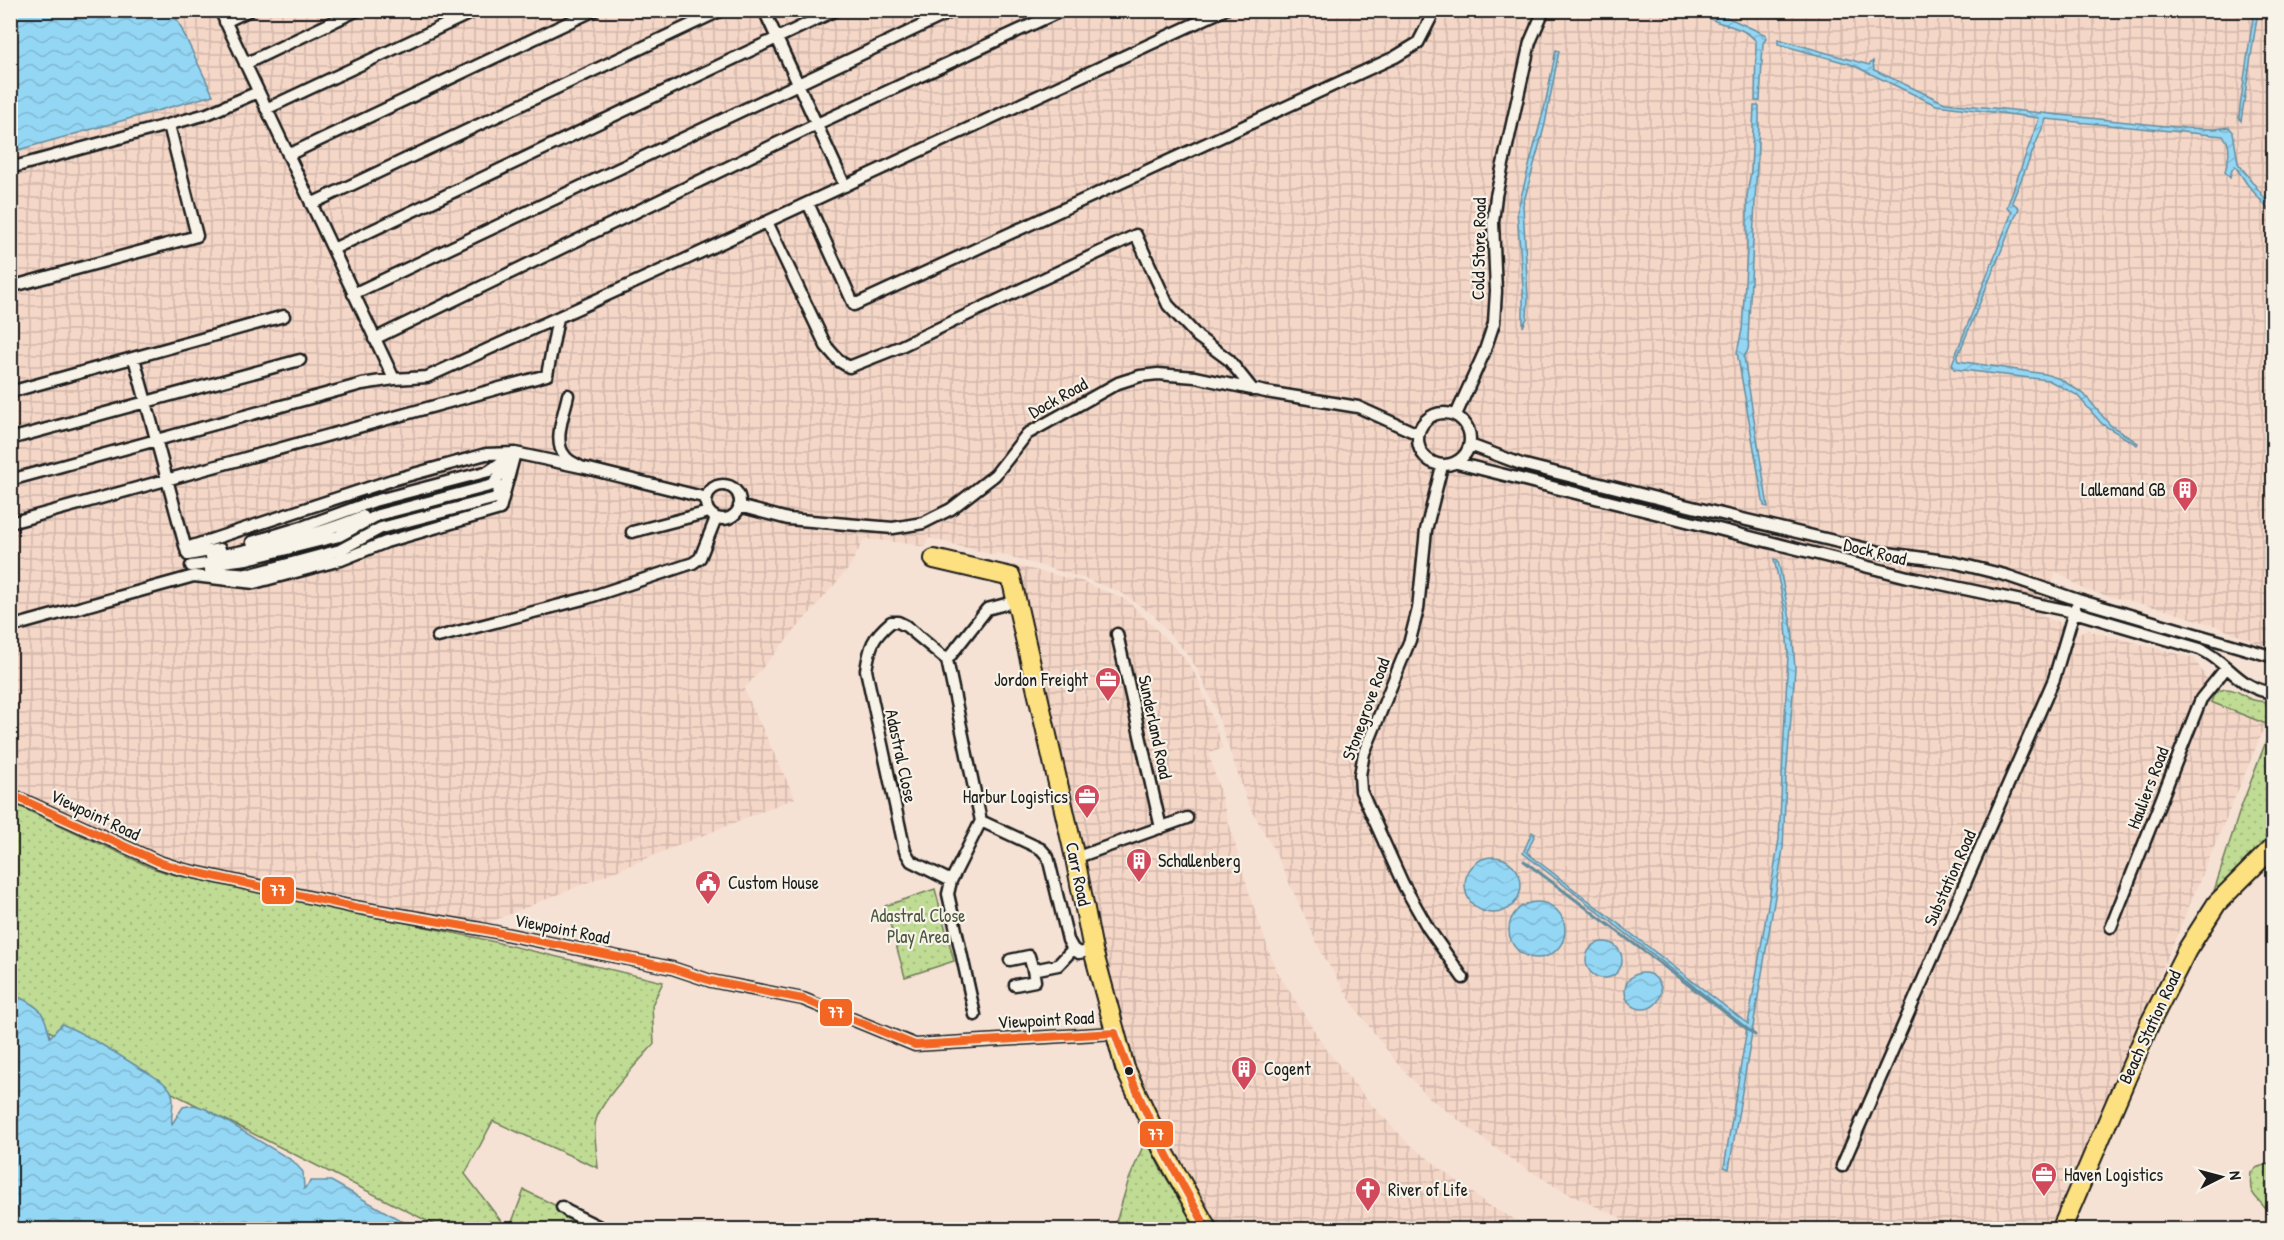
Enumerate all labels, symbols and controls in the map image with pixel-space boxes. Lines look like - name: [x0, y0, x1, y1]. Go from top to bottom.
- street label: Cold Store Road: [1465, 198, 1492, 300]
- street label: Dock Road: [1024, 371, 1092, 424]
- building icon: Lallemand GB: [2170, 475, 2200, 513]
- place label: Lallemand GB: [2081, 477, 2166, 502]
- street label: Dock Road: [1841, 532, 1909, 571]
- street label: Stonegrove Road: [1335, 654, 1396, 763]
- office icon: Jordon Freight: [1093, 665, 1123, 703]
- place label: Jordon Freight: [994, 667, 1089, 692]
- street label: Sunderland Road: [1132, 673, 1179, 781]
- street label: Adastral Close: [879, 707, 924, 805]
- street label: Hauliers Road: [2120, 743, 2175, 833]
- office icon: Harbur Logistics: [1072, 782, 1102, 820]
- street label: Viewpoint Road: [46, 783, 144, 846]
- place label: Harbur Logistics: [963, 784, 1068, 809]
- street label: Substation Road: [1917, 826, 1982, 930]
- street label: Carr Road: [1060, 840, 1097, 908]
- building icon: Schallenberg: [1124, 846, 1154, 884]
- place label: Schallenberg: [1158, 848, 1240, 873]
- public building icon: Custom House: [693, 868, 723, 906]
- place label: Custom House: [728, 870, 819, 895]
- line badge: 77: [261, 876, 295, 905]
- text: 77: [269, 879, 286, 901]
- park label: Adastral Close Play Area: [871, 903, 965, 949]
- street label: Viewpoint Road: [512, 907, 612, 950]
- street label: Beach Station Road: [2112, 966, 2187, 1088]
- line badge: 77: [819, 998, 853, 1027]
- text: 77: [827, 1001, 844, 1023]
- street label: Viewpoint Road: [997, 1004, 1095, 1035]
- building icon: Cogent: [1229, 1054, 1259, 1092]
- place label: Cogent: [1264, 1056, 1311, 1081]
- unlabelled marker: [1123, 1065, 1135, 1077]
- line badge: 77: [1139, 1120, 1174, 1148]
- text: 77: [1147, 1123, 1164, 1145]
- north arrow: [2191, 1147, 2251, 1207]
- office icon: Haven Logistics: [2029, 1160, 2059, 1198]
- place label: Haven Logistics: [2064, 1162, 2163, 1187]
- text: N: [2225, 1170, 2247, 1181]
- church icon: River of Life: [1353, 1175, 1383, 1213]
- place label: River of Life: [1388, 1177, 1468, 1202]

